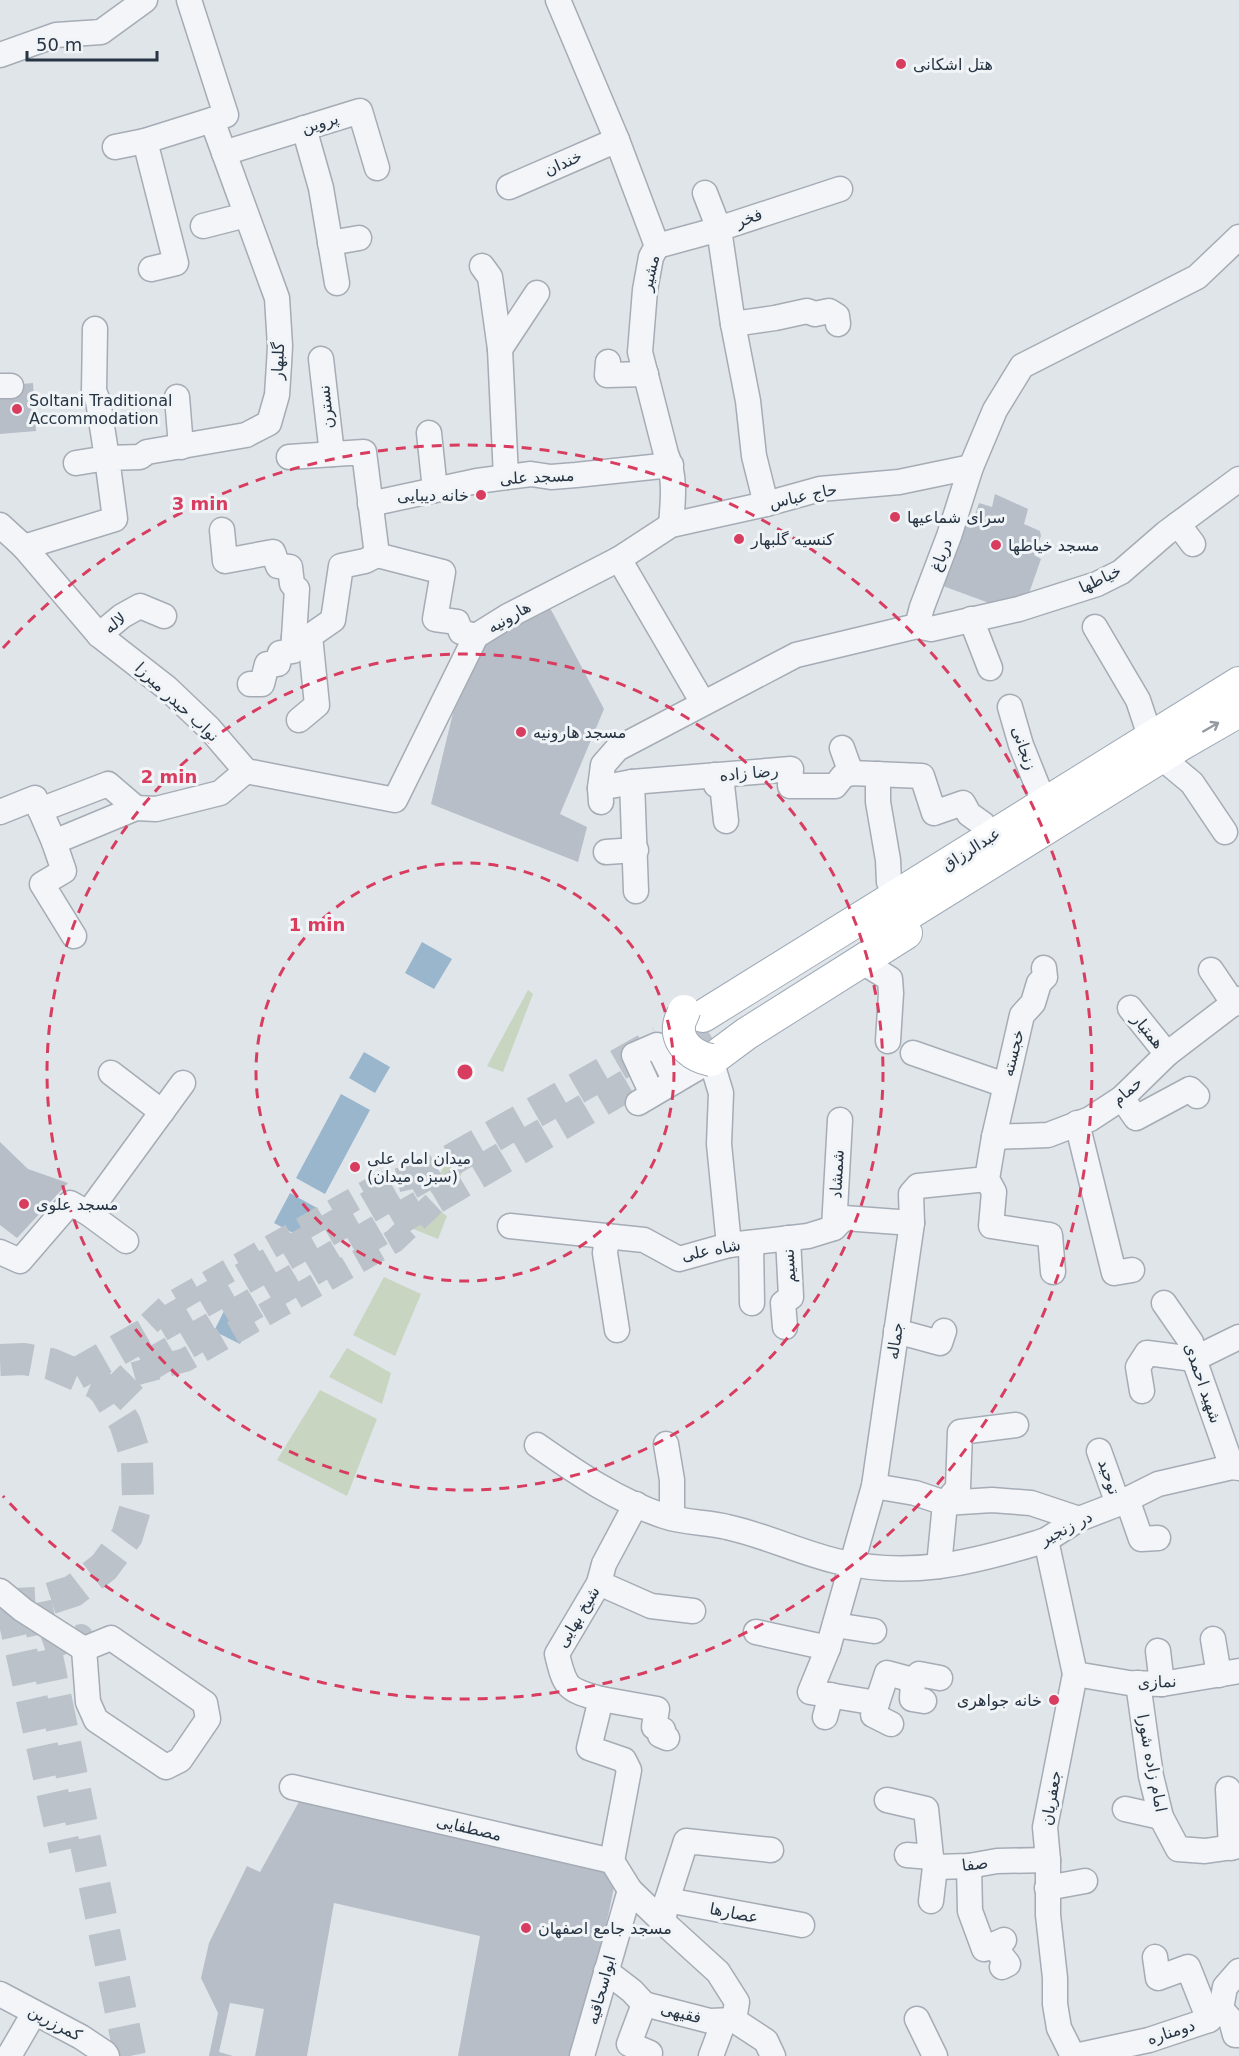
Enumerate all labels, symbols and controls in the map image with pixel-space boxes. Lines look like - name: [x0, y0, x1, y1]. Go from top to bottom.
- scale bar: [27, 24, 158, 62]
- text: 50 m: [36, 34, 82, 55]
- place label: هتل اشکانی: [913, 55, 993, 74]
- marker: هتل اشکانی: [894, 57, 908, 71]
- street label: پروین: [299, 108, 341, 139]
- street label: خندان: [541, 146, 585, 180]
- street label: فخر: [732, 204, 765, 233]
- street label: مشیر: [636, 253, 664, 294]
- street label: گلبهار: [268, 341, 289, 381]
- street label: نسترن: [314, 384, 339, 430]
- place label: Soltani Traditional Accommodation: [29, 391, 172, 428]
- marker: Soltani Traditional Accommodation: [10, 402, 24, 416]
- street label: مسجد علی: [499, 466, 575, 488]
- street label: حاج عباس: [767, 480, 839, 513]
- place label: خانه دیبایی: [397, 486, 469, 505]
- marker: خانه دیبایی: [474, 488, 488, 502]
- text: 3 min: [172, 493, 228, 514]
- place label: سرای شماعیها: [907, 508, 1005, 528]
- marker: سرای شماعیها: [888, 510, 902, 524]
- place label: کنسیه گلبهار: [750, 530, 834, 550]
- marker: کنسیه گلبهار: [732, 532, 746, 546]
- street label: درباغ: [926, 536, 957, 575]
- place label: مسجد خیاطها: [1008, 536, 1099, 556]
- marker: مسجد خیاطها: [989, 538, 1003, 552]
- street label: خیاطها: [1076, 561, 1125, 598]
- street label: هارونیه: [484, 597, 534, 638]
- street label: لاله: [100, 609, 130, 637]
- street label: نواب حیدر میرزا: [130, 658, 223, 746]
- one-way arrow: [1202, 721, 1219, 733]
- place label: مسجد هارونیه: [533, 723, 626, 743]
- street label: زنجانی: [1007, 724, 1040, 773]
- marker: مسجد هارونیه: [514, 725, 528, 739]
- street label: رضا زاده: [719, 761, 779, 786]
- text: 2 min: [141, 766, 197, 787]
- street label: عبدالرزاق: [938, 824, 1004, 875]
- text: 1 min: [289, 914, 345, 935]
- street label: همتیار: [1126, 1009, 1168, 1053]
- street label: خجسته: [998, 1027, 1028, 1079]
- centre of rings: [455, 1062, 475, 1082]
- street label: حمام: [1108, 1073, 1146, 1109]
- place label: میدان امام علی (سبزه میدان): [367, 1149, 471, 1187]
- street label: شمشاد: [826, 1149, 848, 1199]
- marker: میدان امام علی (سبزه میدان): [348, 1160, 362, 1174]
- place label: مسجد علوی: [36, 1195, 118, 1215]
- marker: مسجد علوی: [17, 1197, 31, 1211]
- street label: شاه علی: [680, 1235, 742, 1265]
- street label: نسیم: [779, 1248, 799, 1284]
- street label: جماله: [883, 1321, 907, 1361]
- street label: شهید احمدی: [1179, 1340, 1226, 1426]
- street label: توحید: [1093, 1457, 1124, 1497]
- street label: در زنجیر: [1036, 1507, 1096, 1551]
- street label: شیخ بهایی: [552, 1583, 605, 1652]
- street label: نمازی: [1137, 1672, 1177, 1693]
- place label: خانه جواهری: [957, 1691, 1042, 1711]
- marker: خانه جواهری: [1047, 1693, 1061, 1707]
- street label: امام زاده شورا: [1132, 1712, 1171, 1814]
- street label: جعفریان: [1037, 1769, 1066, 1827]
- street label: مصطفایی: [435, 1811, 503, 1845]
- street label: صفا: [961, 1853, 989, 1875]
- street label: عصارها: [708, 1899, 760, 1928]
- place label: مسجد جامع اصفهان: [538, 1919, 672, 1939]
- marker: مسجد جامع اصفهان: [519, 1921, 533, 1935]
- street label: ابواسحاقیه: [583, 1953, 620, 2027]
- street label: فقیهی: [658, 1999, 703, 2028]
- street label: کمرزرین: [25, 2001, 85, 2046]
- street label: دومناره: [1145, 2015, 1198, 2050]

